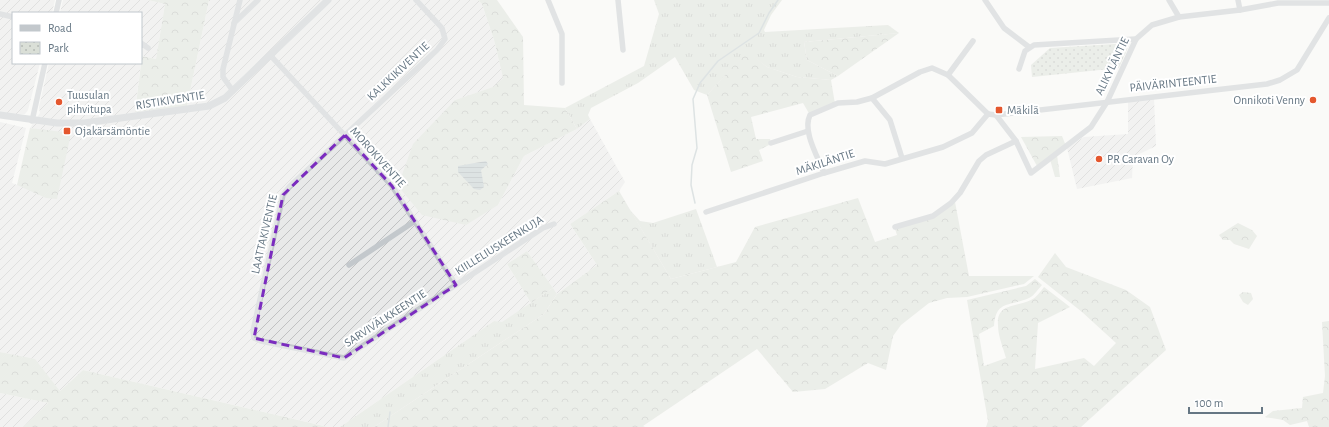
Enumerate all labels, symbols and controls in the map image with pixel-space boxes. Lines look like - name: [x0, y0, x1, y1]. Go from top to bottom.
- legend: [12, 12, 142, 64]
- text: Road: [48, 22, 72, 34]
- street label: ALIKYLÄNTIE: [1092, 34, 1131, 97]
- street label: KALKKIKIVENTIE: [365, 39, 431, 103]
- text: Park: [48, 42, 69, 54]
- street label: PÄIVÄRINTEENTIE: [1129, 71, 1217, 94]
- place label: Tuusulan pihvitupa: [67, 89, 112, 115]
- street label: RISTIKIVENTIE: [135, 89, 205, 111]
- place label: Onnikoti Venny: [1233, 94, 1305, 107]
- marker: Onnikoti Venny: [1308, 95, 1318, 105]
- marker: Tuusulan pihvitupa: [54, 97, 64, 107]
- place label: Mäkilä: [1007, 104, 1039, 116]
- marker: Mäkilä: [994, 105, 1004, 115]
- place label: Ojakärsämöntie: [75, 125, 150, 138]
- street label: MOROKIVENTIE: [348, 125, 408, 190]
- marker: Ojakärsämöntie: [62, 126, 72, 136]
- street label: MÄKILÄNTIE: [794, 146, 856, 177]
- place label: PR Caravan Oy: [1107, 153, 1174, 166]
- marker: PR Caravan Oy: [1094, 154, 1104, 164]
- street label: LAATTAKIVENTIE: [249, 193, 279, 275]
- street label: KIILLELIUSKEENKUJA: [453, 213, 545, 277]
- street label: SARVIVÄLKKEENTIE: [341, 286, 428, 349]
- scale bar: [1189, 389, 1262, 415]
- text: 100 m: [1195, 397, 1223, 409]

